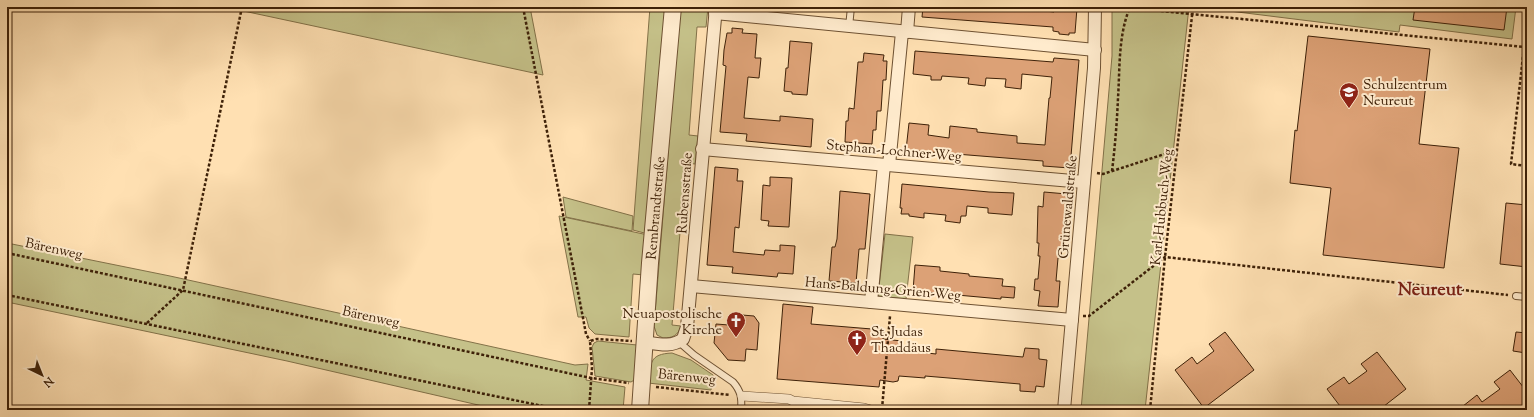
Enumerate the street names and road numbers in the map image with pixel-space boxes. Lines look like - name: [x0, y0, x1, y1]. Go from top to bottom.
- street label: Stephan-Lochner-Weg: [825, 136, 963, 168]
- street label: Karl-Hubbuch-Weg: [1147, 148, 1179, 267]
- street label: Rubensstraße: [673, 152, 699, 234]
- street label: Grünewaldstraße: [1055, 155, 1083, 260]
- street label: Rembrandtstraße: [643, 156, 671, 261]
- street label: Bärenweg: [23, 234, 84, 266]
- street label: Hans-Baldung-Grien-Weg: [804, 273, 962, 307]
- street label: Bärenweg: [340, 302, 401, 334]
- street label: Bärenweg: [657, 365, 717, 391]

